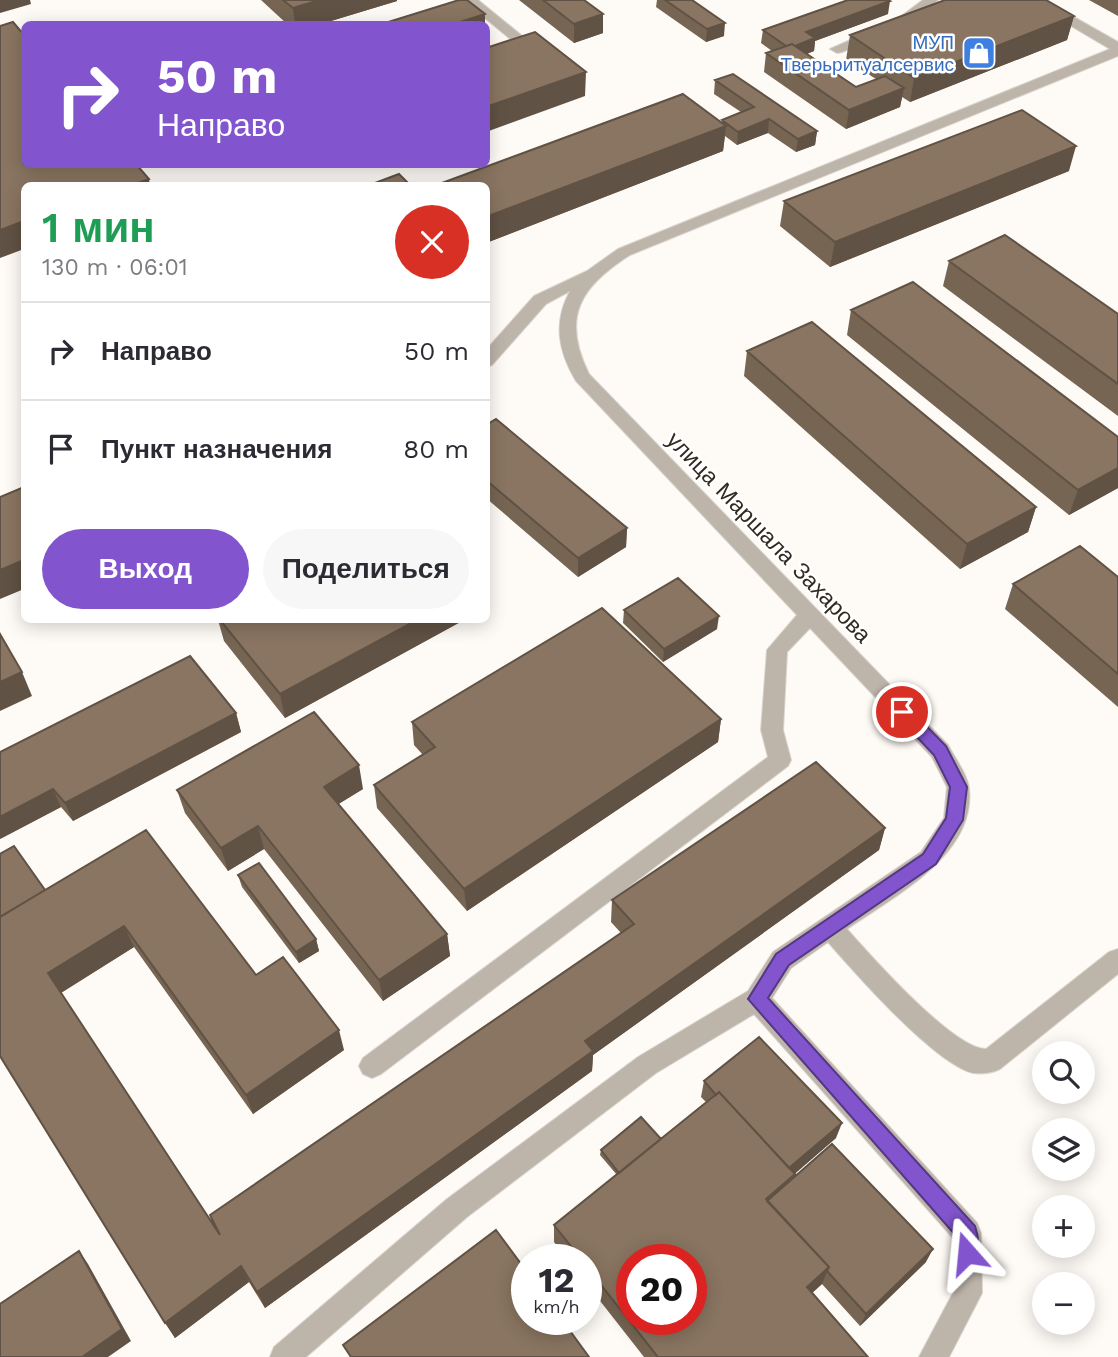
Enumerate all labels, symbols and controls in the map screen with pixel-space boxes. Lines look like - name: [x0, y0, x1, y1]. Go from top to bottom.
- place label: МУП Тверьритуалсервис: [780, 31, 954, 76]
- shop icon: МУП Тверьритуалсервис: [960, 34, 998, 72]
- text: 50 m: [157, 47, 277, 105]
- icon: right: [42, 49, 133, 140]
- text: Направо: [157, 106, 285, 144]
- text: 1 мин: [42, 203, 155, 252]
- button: close: [395, 205, 469, 279]
- text: 130 m · 06:01: [42, 254, 188, 281]
- icon: right: [42, 332, 80, 370]
- text: Направо: [101, 336, 212, 366]
- text: 50 m: [404, 336, 469, 366]
- street label: улица Маршала Захарова: [661, 426, 877, 648]
- icon: arrive: [42, 430, 80, 468]
- text: Пункт назначения: [101, 434, 332, 464]
- text: 80 m: [403, 434, 469, 464]
- button: Выход: [42, 529, 249, 609]
- button: Поделиться: [263, 529, 469, 609]
- pin: [872, 682, 932, 742]
- icon: arrive: [883, 693, 921, 731]
- map controls: [1032, 1041, 1095, 1335]
- button: search: [1032, 1041, 1095, 1104]
- button: layers: [1032, 1118, 1095, 1181]
- button: +: [1032, 1195, 1095, 1258]
- position arrow: [930, 1216, 1004, 1290]
- speed limit sign: 20: [616, 1244, 707, 1335]
- text: 12: [539, 1259, 574, 1301]
- button: −: [1032, 1272, 1095, 1335]
- text: km/h: [533, 1296, 580, 1317]

